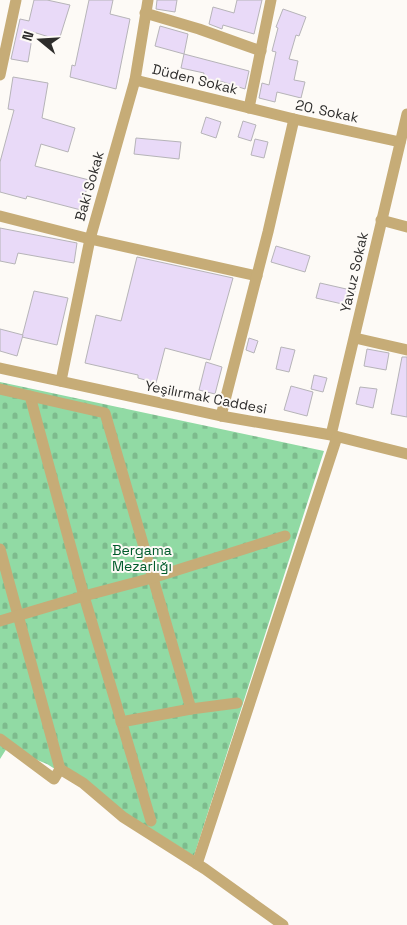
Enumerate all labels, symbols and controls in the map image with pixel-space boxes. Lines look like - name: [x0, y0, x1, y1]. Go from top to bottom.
- north arrow: [15, 15, 65, 65]
- text: N: [18, 29, 38, 43]
- street label: Düden Sokak: [150, 60, 240, 98]
- street label: 20. Sokak: [294, 96, 361, 127]
- street label: Baki Sokak: [70, 148, 108, 223]
- street label: Yavuz Sokak: [336, 229, 372, 314]
- street label: Yeşilırmak Caddesi: [144, 376, 268, 418]
- park label: Bergama Mezarlığı: [112, 541, 172, 575]

